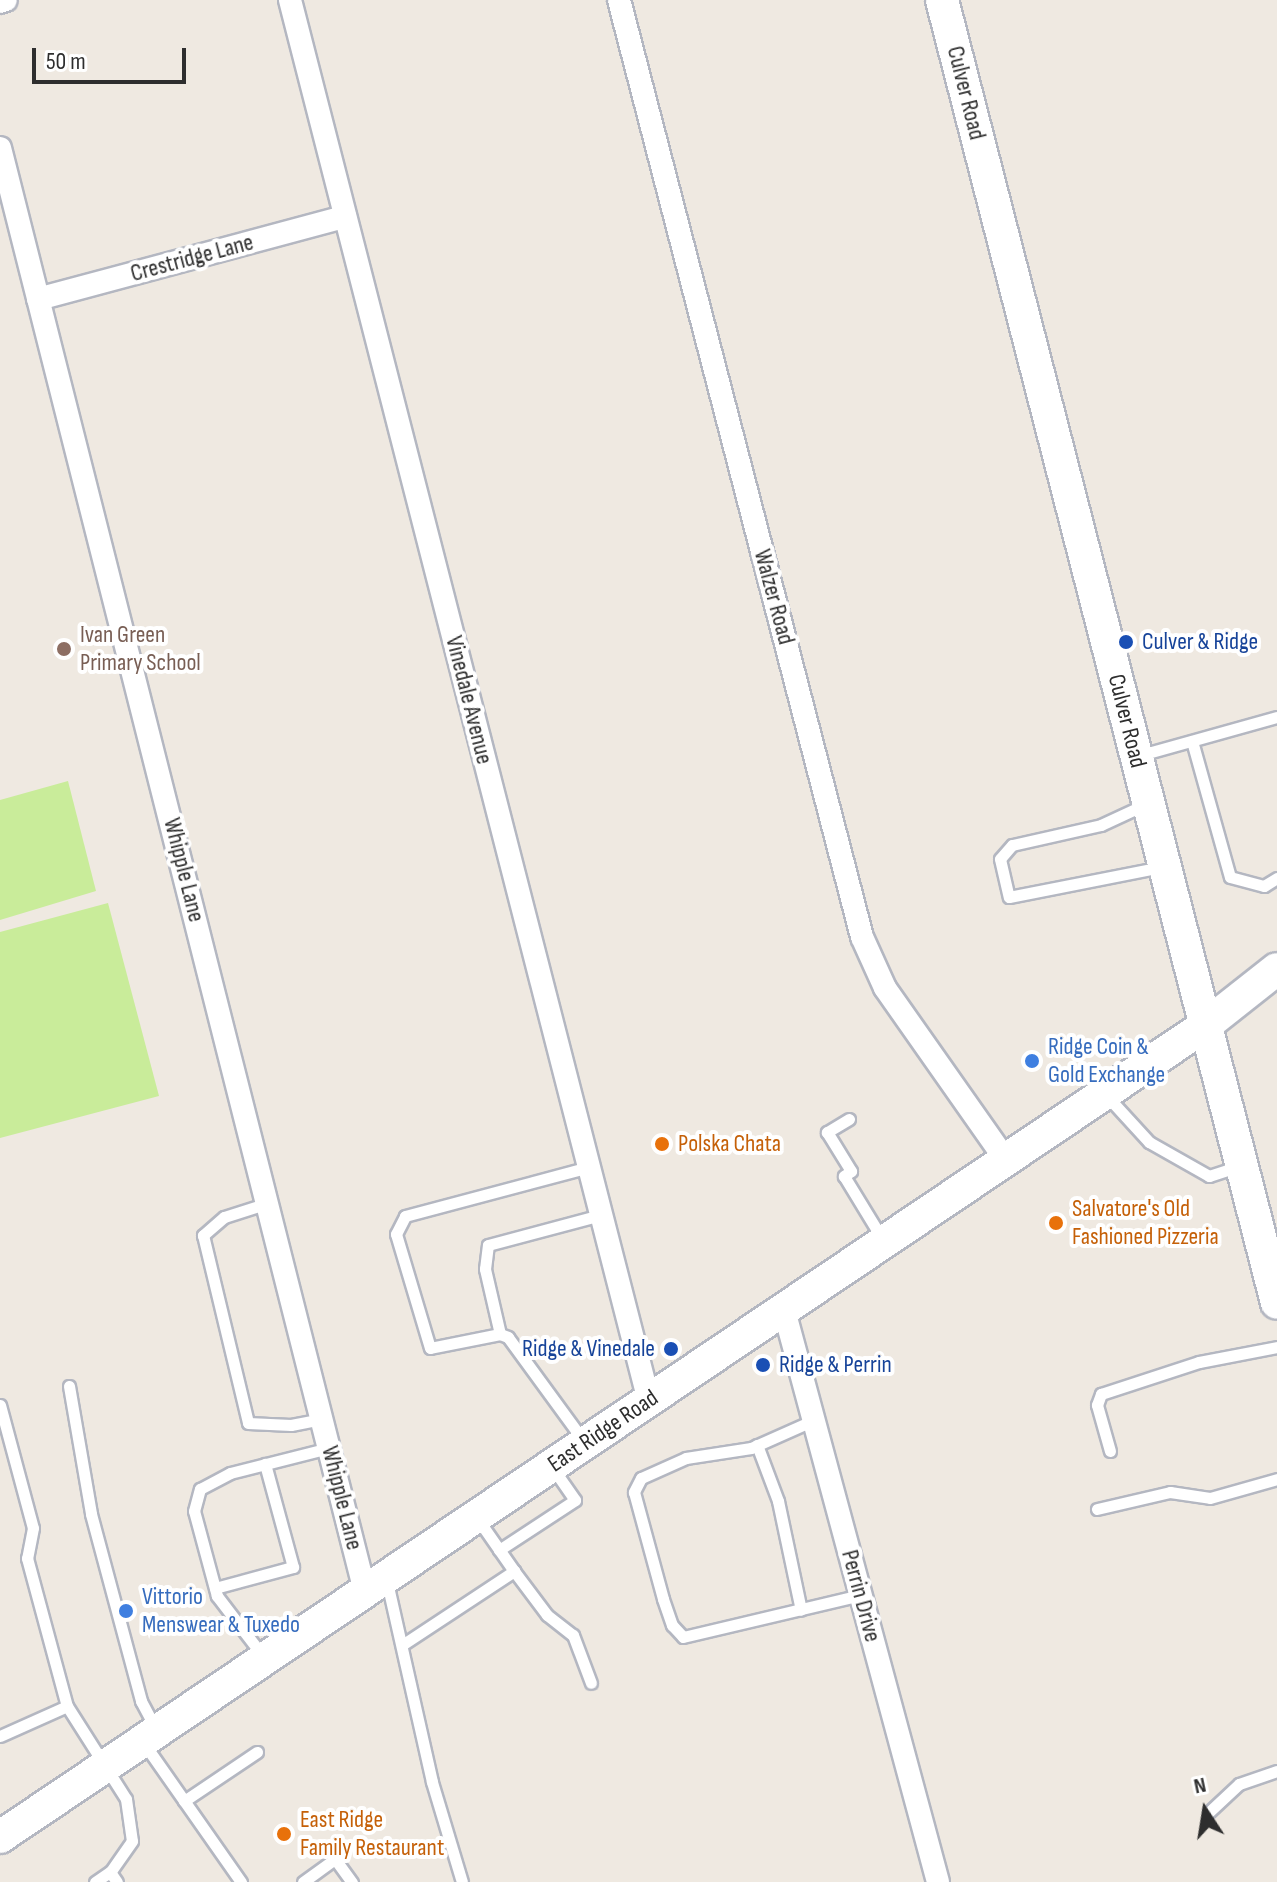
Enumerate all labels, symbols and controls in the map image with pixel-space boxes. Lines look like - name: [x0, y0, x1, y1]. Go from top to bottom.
- scale bar: [36, 32, 190, 82]
- street label: Culver Road: [940, 43, 992, 143]
- text: 50 m: [46, 47, 86, 76]
- street label: Crestridge Lane: [127, 228, 257, 288]
- street label: Walzer Road: [747, 546, 801, 648]
- place label: Ivan Green Primary School: [80, 621, 201, 677]
- place label: Culver & Ridge: [1142, 628, 1258, 656]
- street label: Vinedale Avenue: [439, 633, 499, 767]
- marker: Culver & Ridge: [1117, 633, 1135, 651]
- marker: Ivan Green Primary School: [55, 640, 73, 658]
- street label: Culver Road: [1101, 671, 1153, 771]
- street label: Whipple Lane: [157, 815, 211, 925]
- place label: Ridge Coin & Gold Exchange: [1048, 1033, 1165, 1089]
- marker: Ridge Coin & Gold Exchange: [1023, 1052, 1041, 1070]
- place label: Polska Chata: [678, 1130, 781, 1158]
- marker: Polska Chata: [653, 1135, 671, 1153]
- place label: Salvatore's Old Fashioned Pizzeria: [1072, 1195, 1219, 1251]
- marker: Salvatore's Old Fashioned Pizzeria: [1047, 1214, 1065, 1232]
- place label: Ridge & Vinedale: [522, 1335, 655, 1363]
- marker: Ridge & Vinedale: [662, 1340, 680, 1358]
- place label: Ridge & Perrin: [779, 1351, 892, 1379]
- marker: Ridge & Perrin: [754, 1356, 772, 1374]
- street label: East Ridge Road: [542, 1384, 664, 1478]
- street label: Whipple Lane: [315, 1443, 369, 1553]
- street label: Perrin Drive: [835, 1547, 887, 1645]
- place label: Vittorio Menswear & Tuxedo: [142, 1583, 300, 1639]
- marker: Vittorio Menswear & Tuxedo: [117, 1602, 135, 1620]
- north arrow: [1165, 1770, 1245, 1850]
- text: N: [1191, 1772, 1208, 1800]
- place label: East Ridge Family Restaurant: [300, 1806, 444, 1862]
- marker: East Ridge Family Restaurant: [275, 1825, 293, 1843]

